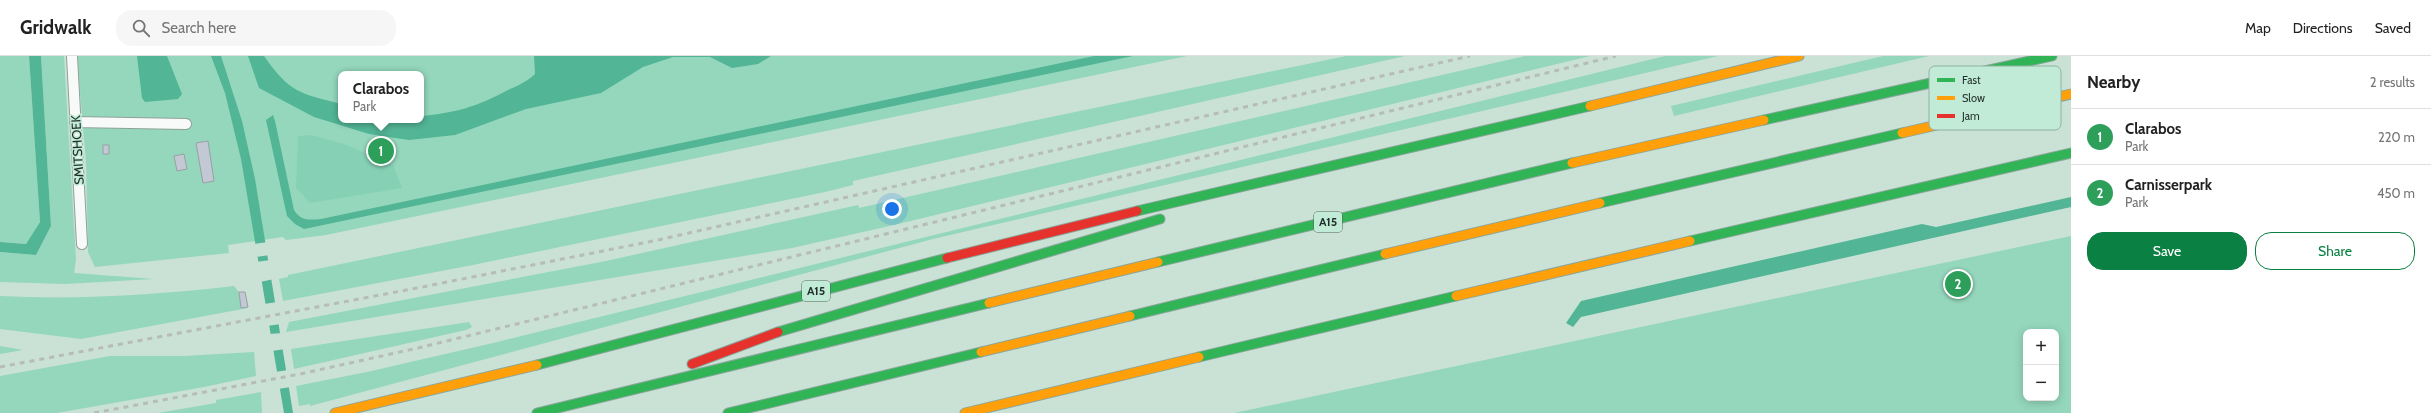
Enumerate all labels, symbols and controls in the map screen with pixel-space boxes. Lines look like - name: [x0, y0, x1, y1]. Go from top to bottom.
- search box: [116, 10, 396, 46]
- text: Gridwalk: [20, 16, 92, 39]
- icon: search: [130, 17, 152, 39]
- text: Search here: [162, 19, 236, 37]
- text: Map: [2245, 19, 2271, 37]
- text: Directions: [2293, 19, 2353, 37]
- text: Saved: [2375, 19, 2411, 37]
- legend: [1929, 66, 2061, 130]
- popup: [338, 71, 424, 123]
- text: Nearby: [2087, 72, 2140, 92]
- text: Fast: [1962, 73, 1981, 87]
- text: 2 results: [2370, 74, 2415, 90]
- text: Clarabos: [353, 80, 409, 98]
- text: Slow: [1962, 91, 1985, 105]
- text: Park: [353, 98, 376, 114]
- text: Jam: [1961, 109, 1980, 123]
- street label: SMITSHOEK: [67, 114, 87, 185]
- text: Clarabos: [2125, 120, 2181, 138]
- text: 1: [2098, 129, 2102, 145]
- text: 220 m: [2378, 129, 2415, 145]
- pin: 1: [368, 136, 394, 166]
- text: Park: [2125, 138, 2148, 154]
- text: Carnisserpark: [2125, 176, 2212, 194]
- text: 2: [2097, 185, 2103, 201]
- text: 450 m: [2377, 185, 2415, 201]
- text: Park: [2125, 194, 2148, 210]
- your location: [882, 199, 902, 219]
- road number: A15: [1314, 212, 1342, 232]
- button: Save: [2087, 232, 2247, 270]
- button: Share: [2255, 232, 2415, 270]
- pin: 2: [1945, 269, 1971, 299]
- road number: A15: [802, 281, 830, 301]
- map controls: [2023, 329, 2059, 401]
- button: +: [2023, 329, 2059, 365]
- button: −: [2023, 365, 2059, 401]

